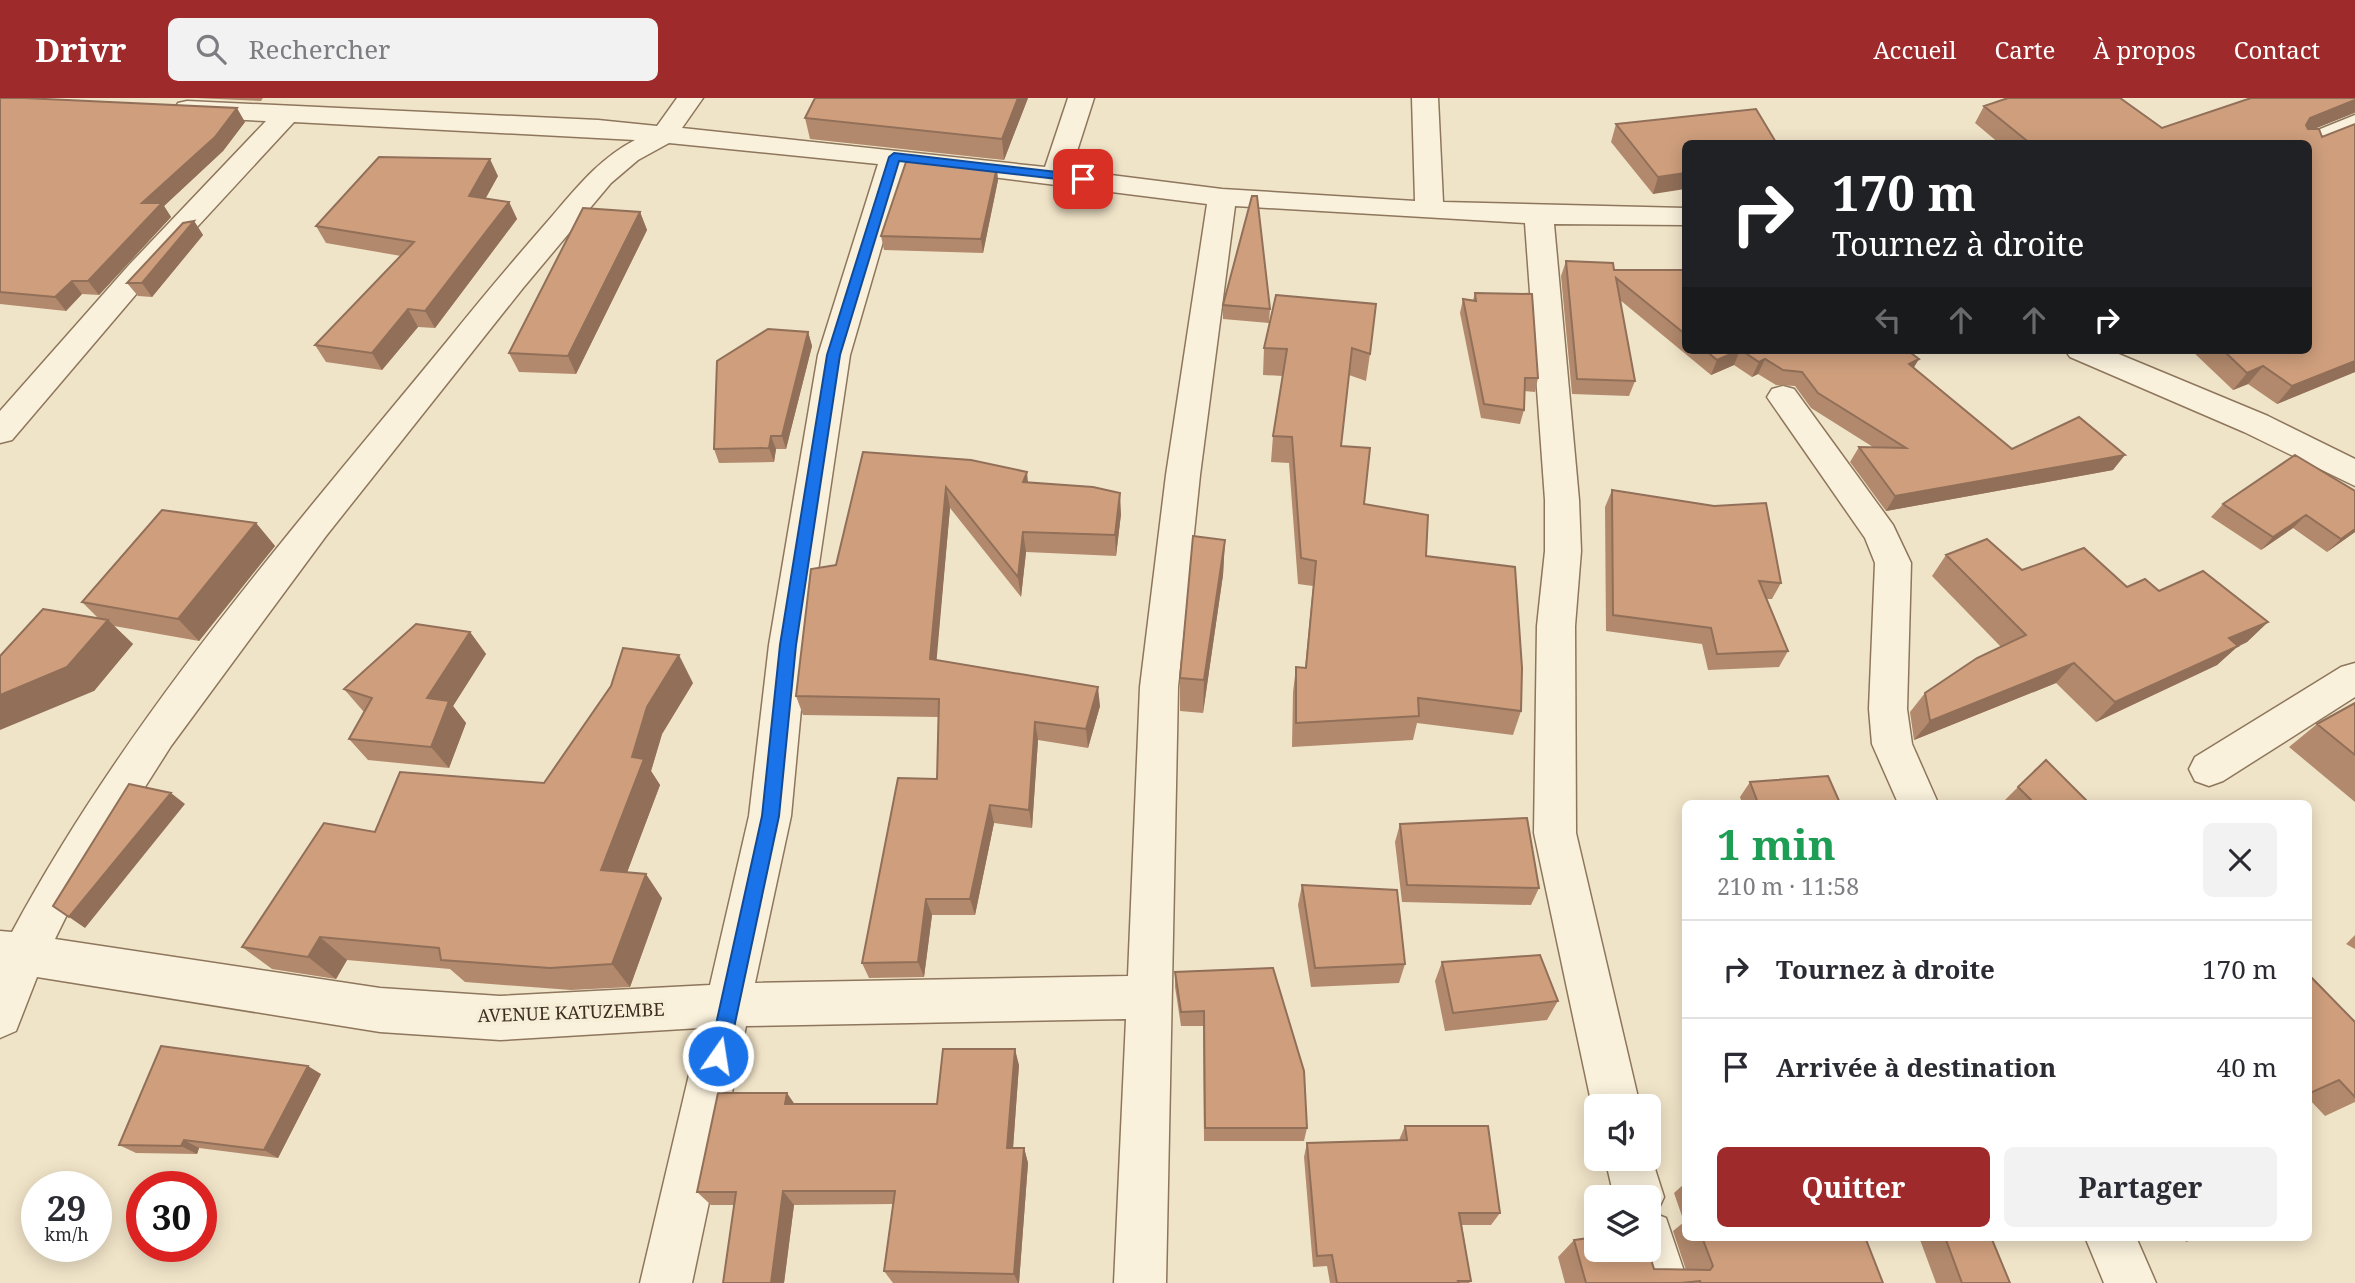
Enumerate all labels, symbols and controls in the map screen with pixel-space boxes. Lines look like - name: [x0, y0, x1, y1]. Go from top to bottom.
- search box: [168, 18, 658, 81]
- text: Drivr: [35, 27, 126, 72]
- icon: search: [192, 30, 230, 68]
- text: Rechercher: [248, 31, 390, 67]
- text: Accueil: [1873, 33, 1956, 66]
- text: Carte: [1994, 33, 2055, 66]
- text: À propos: [2093, 33, 2196, 66]
- text: Contact: [2234, 33, 2320, 66]
- pin: [1053, 149, 1113, 209]
- text: 170 m: [1832, 159, 1976, 225]
- icon: arrive: [1064, 160, 1102, 198]
- icon: right: [1717, 168, 1808, 259]
- text: Tournez à droite: [1832, 222, 2084, 265]
- icon: left: [1869, 301, 1907, 339]
- icon: ahead: [1942, 301, 1980, 339]
- icon: ahead: [2015, 301, 2053, 339]
- icon: right: [2088, 301, 2126, 339]
- text: 1 min: [1717, 815, 1836, 872]
- button: close: [2203, 823, 2277, 897]
- text: 210 m · 11:58: [1717, 870, 1859, 902]
- icon: right: [1717, 950, 1755, 988]
- text: Tournez à droite: [1776, 951, 1995, 987]
- text: 170 m: [2202, 951, 2277, 987]
- street label: AVENUE KATUZEMBE: [477, 997, 665, 1027]
- position arrow: [681, 1019, 755, 1093]
- icon: arrive: [1717, 1048, 1755, 1086]
- text: Arrivée à destination: [1776, 1049, 2056, 1085]
- text: 40 m: [2217, 1049, 2277, 1085]
- map controls: [1584, 1094, 1661, 1262]
- button: sound: [1584, 1094, 1661, 1171]
- button: Quitter: [1717, 1147, 1990, 1227]
- button: Partager: [2004, 1147, 2277, 1227]
- speed limit sign: 30: [126, 1171, 217, 1262]
- text: 29: [47, 1184, 86, 1231]
- button: layers: [1584, 1185, 1661, 1262]
- text: km/h: [44, 1222, 89, 1246]

